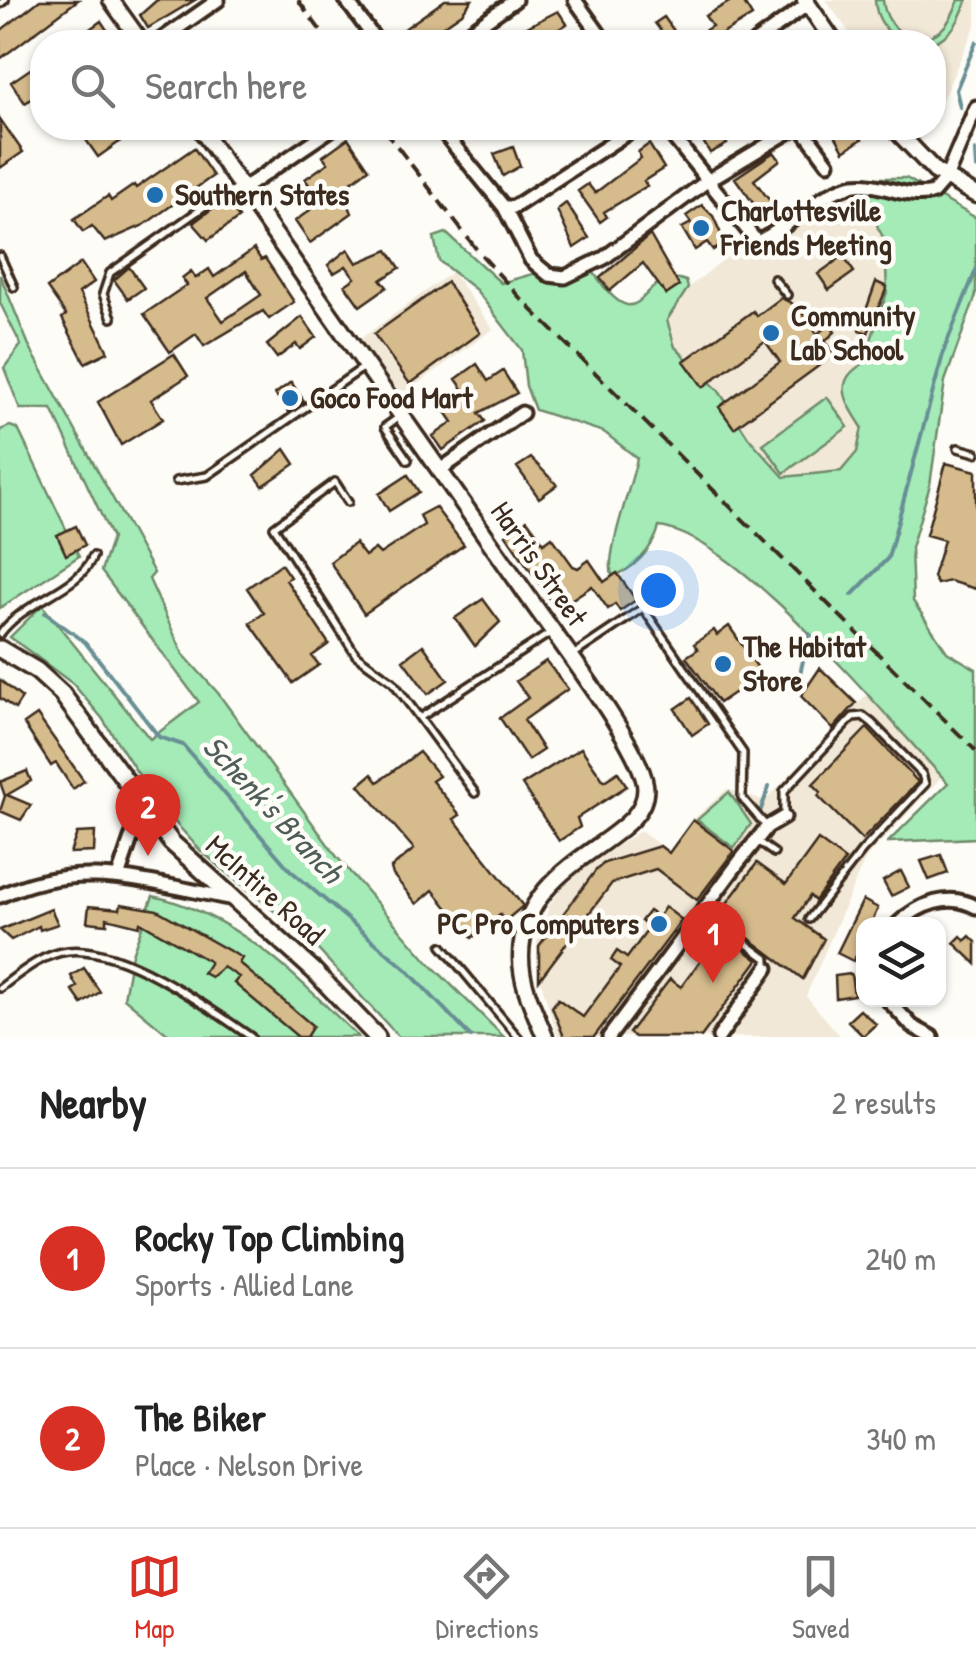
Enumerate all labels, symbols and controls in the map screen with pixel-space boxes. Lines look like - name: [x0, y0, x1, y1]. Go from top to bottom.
- search box: [30, 30, 946, 140]
- icon: search: [65, 58, 120, 113]
- text: Search here: [145, 59, 307, 111]
- place label: Southern States: [175, 174, 350, 214]
- marker: Southern States: [144, 184, 166, 206]
- place label: Charlottesville Friends Meeting: [720, 190, 892, 265]
- marker: Charlottesville Friends Meeting: [690, 217, 712, 239]
- place label: Community Lab School: [791, 295, 916, 369]
- marker: Community Lab School: [760, 322, 782, 344]
- place label: Goco Food Mart: [310, 377, 474, 417]
- marker: Goco Food Mart: [279, 387, 301, 409]
- street label: Harris Street: [482, 493, 598, 634]
- your location: [633, 565, 684, 616]
- place label: The Habitat Store: [742, 626, 867, 700]
- marker: The Habitat Store: [712, 653, 734, 675]
- water label: Schenk's Branch: [194, 725, 355, 894]
- pin: 2: [116, 774, 180, 856]
- street label: McIntire Road: [198, 825, 334, 953]
- pin: 1: [680, 900, 746, 983]
- place label: PC Pro Computers: [437, 903, 639, 944]
- marker: PC Pro Computers: [648, 913, 670, 935]
- map controls: [856, 917, 946, 1007]
- button: layers: [856, 917, 946, 1007]
- text: Nearby: [40, 1074, 147, 1131]
- text: 2 results: [832, 1081, 936, 1124]
- text: Rocky Top Climbing: [135, 1211, 405, 1263]
- text: 1: [67, 1237, 78, 1280]
- text: 240 m: [866, 1237, 936, 1280]
- text: Sports · Allied Lane: [135, 1263, 354, 1306]
- text: The Biker: [135, 1391, 266, 1443]
- text: 2: [65, 1417, 80, 1460]
- text: 340 m: [866, 1417, 936, 1460]
- text: Place · Nelson Drive: [135, 1443, 363, 1486]
- tab: Map: [127, 1549, 182, 1647]
- tab: Directions: [435, 1549, 538, 1647]
- tab: Saved: [792, 1549, 849, 1647]

